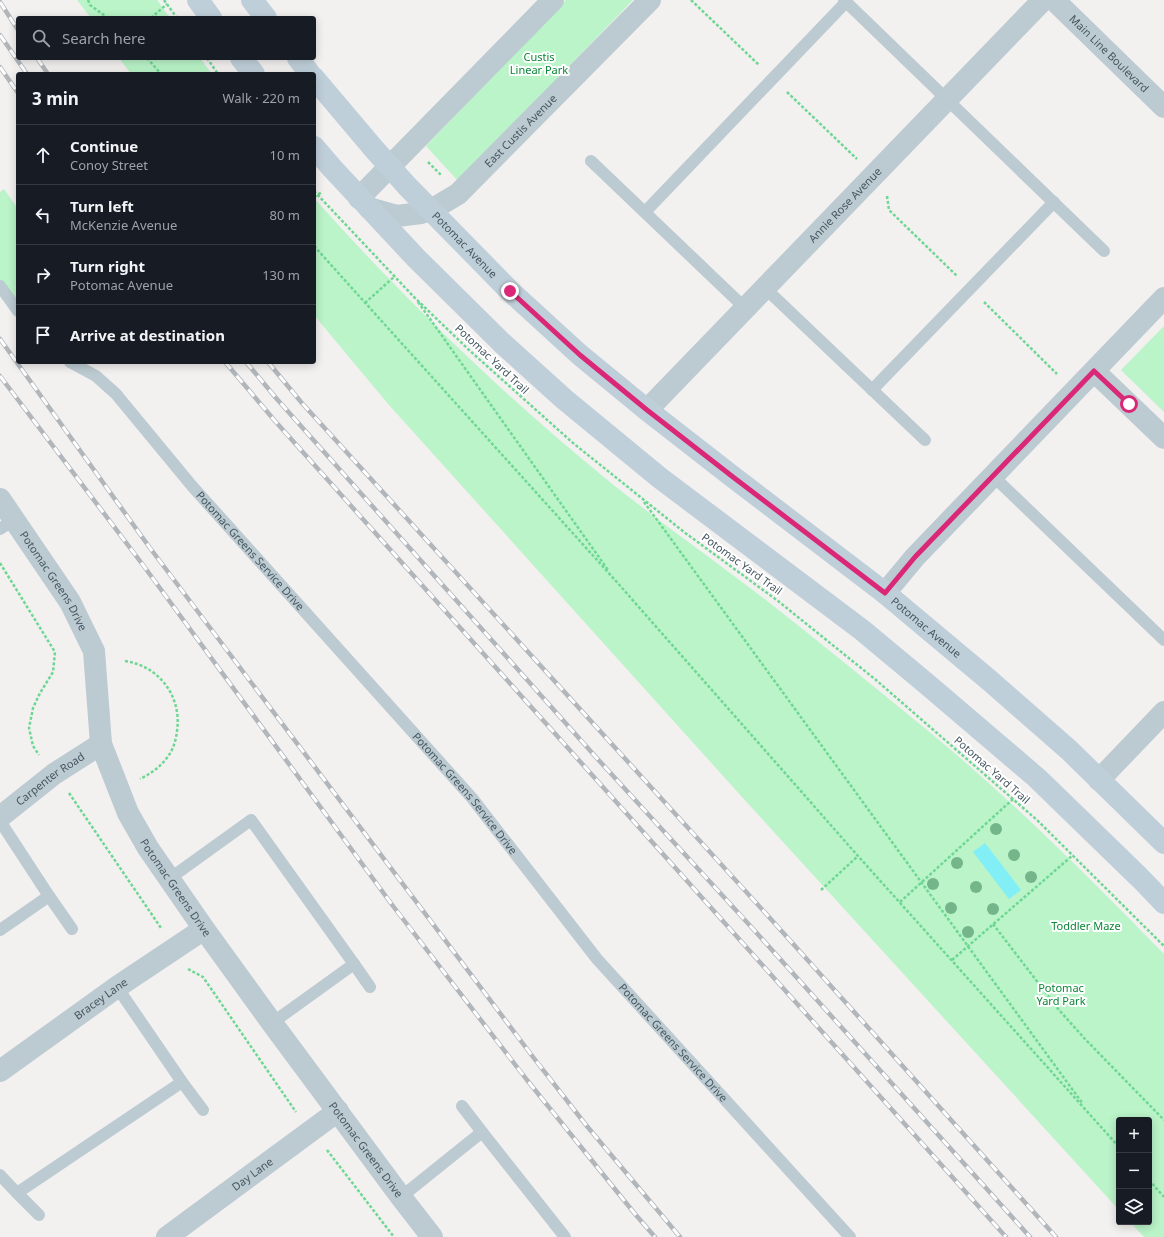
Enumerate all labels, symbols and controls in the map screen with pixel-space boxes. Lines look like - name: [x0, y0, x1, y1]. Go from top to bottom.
- street label: Main Line Boulevard: [1066, 11, 1153, 95]
- search box: [16, 16, 316, 60]
- icon: search: [30, 27, 52, 49]
- text: Search here: [62, 28, 145, 48]
- park label: Custis Linear Park: [510, 49, 568, 77]
- text: 3 min: [32, 87, 79, 110]
- text: Walk · 220 m: [222, 89, 300, 107]
- street label: East Custis Avenue: [481, 91, 560, 170]
- text: Continue: [70, 136, 138, 156]
- icon: ahead: [32, 144, 54, 166]
- text: 10 m: [270, 146, 300, 164]
- text: Conoy Street: [70, 156, 148, 174]
- street label: Annie Rose Avenue: [805, 164, 884, 246]
- text: Turn left: [70, 196, 134, 216]
- icon: left: [32, 204, 54, 226]
- text: 80 m: [270, 206, 300, 224]
- street label: Potomac Avenue: [429, 208, 501, 281]
- text: McKenzie Avenue: [70, 216, 177, 234]
- text: Turn right: [70, 256, 145, 276]
- icon: right: [32, 264, 54, 286]
- text: 130 m: [262, 266, 300, 284]
- text: Potomac Avenue: [70, 276, 173, 294]
- route end: [501, 282, 519, 300]
- street label: Potomac Yard Trail: [452, 320, 533, 397]
- icon: arrive: [32, 324, 54, 346]
- text: Arrive at destination: [70, 325, 225, 345]
- route start: [1120, 395, 1138, 413]
- street label: Potomac Greens Service Drive: [193, 488, 308, 613]
- street label: Potomac Greens Drive: [17, 528, 91, 633]
- street label: Potomac Yard Trail: [699, 529, 786, 598]
- street label: Potomac Avenue: [888, 593, 965, 661]
- street label: Potomac Greens Service Drive: [410, 729, 521, 857]
- street label: Potomac Yard Trail: [951, 732, 1033, 807]
- street label: Carpenter Road: [12, 749, 87, 809]
- street label: Potomac Greens Drive: [137, 836, 215, 939]
- park label: Toddler Maze: [1051, 918, 1121, 933]
- street label: Bracey Lane: [71, 974, 130, 1023]
- street label: Potomac Greens Service Drive: [616, 980, 731, 1105]
- park label: Potomac Yard Park: [1036, 980, 1086, 1008]
- street label: Potomac Greens Drive: [326, 1099, 407, 1200]
- map controls: [1116, 1117, 1152, 1225]
- button: +: [1116, 1117, 1152, 1153]
- button: −: [1116, 1153, 1152, 1189]
- street label: Day Lane: [228, 1154, 276, 1194]
- button: layers: [1116, 1189, 1152, 1225]

